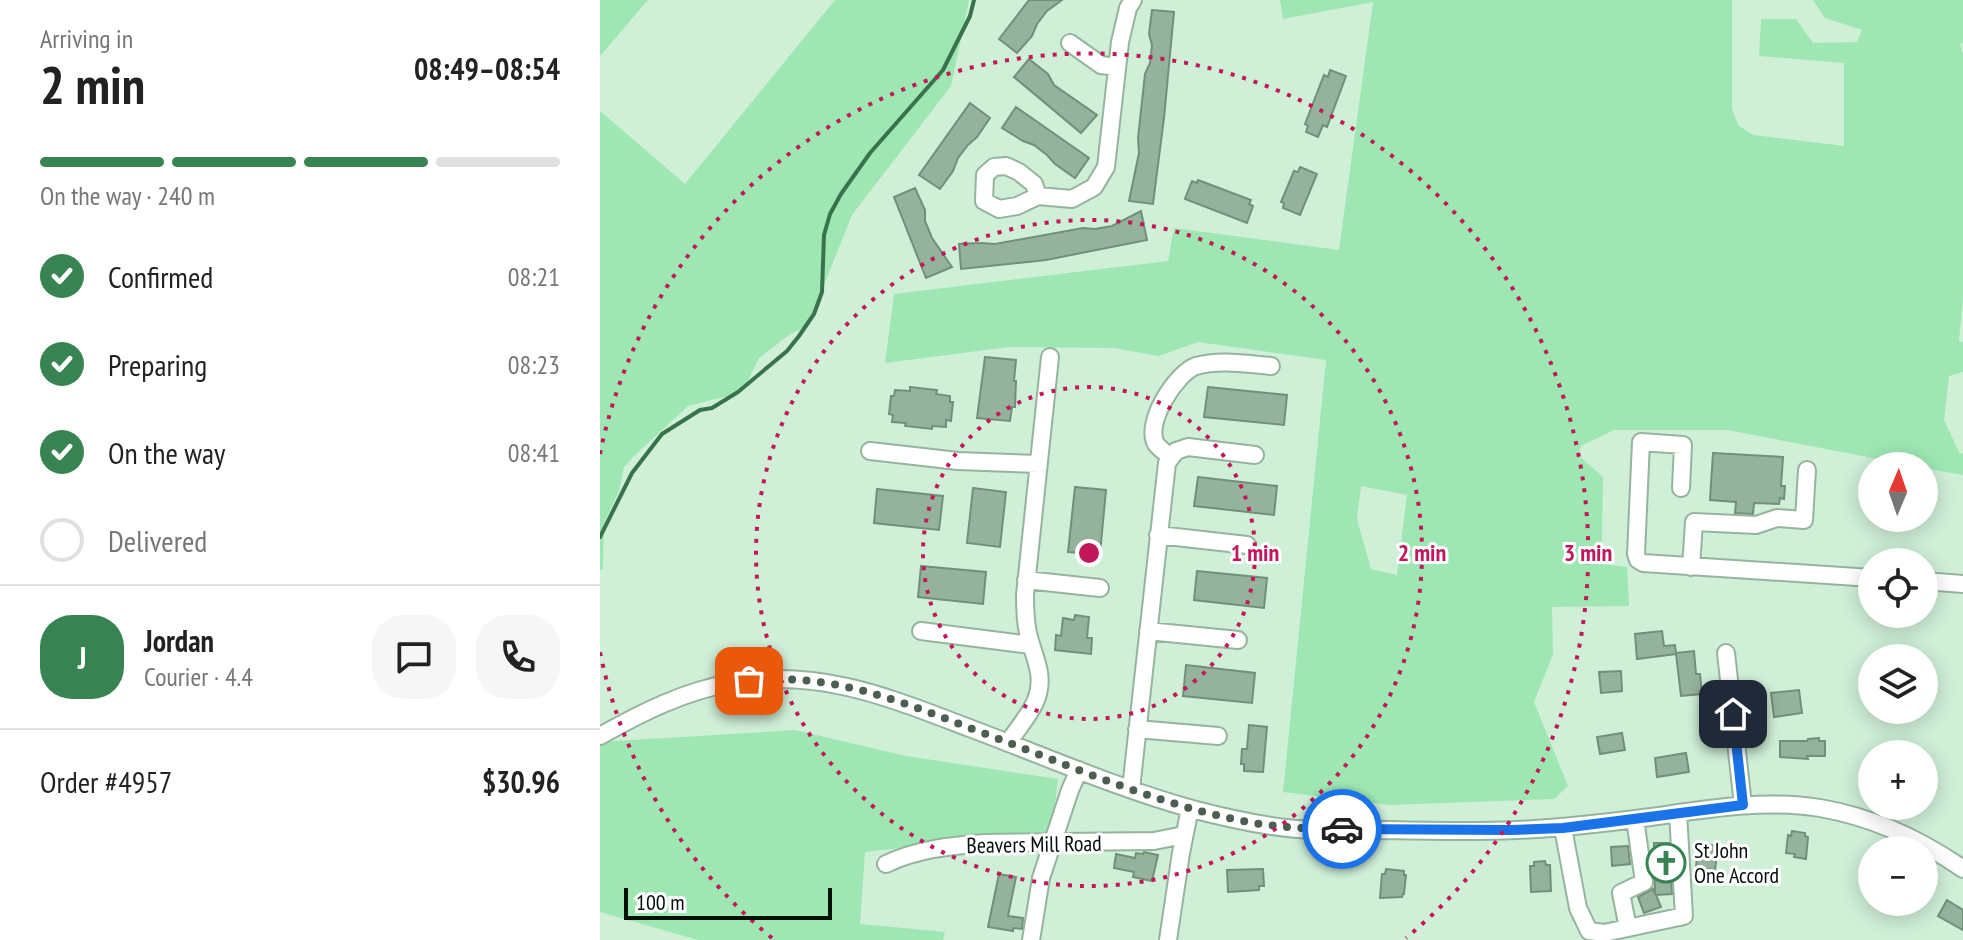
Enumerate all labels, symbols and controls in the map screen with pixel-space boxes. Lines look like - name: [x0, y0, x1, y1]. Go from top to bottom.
- text: Arriving in: [40, 22, 133, 55]
- text: 08:49–08:54: [414, 49, 560, 88]
- text: 2 min: [40, 51, 145, 118]
- text: On the way · 240 m: [40, 179, 215, 212]
- icon: check: [40, 254, 84, 298]
- text: Confirmed: [108, 257, 213, 296]
- text: 08:21: [508, 260, 560, 293]
- icon: check: [40, 342, 84, 386]
- text: Preparing: [108, 345, 207, 384]
- text: 08:23: [508, 348, 560, 381]
- icon: check: [40, 430, 84, 474]
- text: On the way: [108, 433, 225, 472]
- text: 08:41: [508, 436, 560, 469]
- north arrow: [1858, 452, 1938, 532]
- map controls: [1858, 452, 1938, 916]
- text: Delivered: [108, 521, 207, 560]
- text: 1 min: [1231, 537, 1279, 568]
- text: 2 min: [1398, 537, 1446, 568]
- text: 3 min: [1564, 537, 1612, 568]
- centre of rings: [1075, 539, 1103, 567]
- button: locate: [1858, 548, 1938, 628]
- button: chat: [372, 615, 456, 699]
- button: phone: [476, 615, 560, 699]
- text: Jordan: [144, 621, 214, 660]
- text: J: [78, 638, 86, 677]
- button: layers: [1858, 644, 1938, 724]
- pin: [715, 647, 783, 715]
- icon: bag: [727, 659, 771, 703]
- text: Courier · 4.4: [144, 660, 253, 693]
- pin: [1699, 680, 1767, 748]
- icon: home: [1711, 692, 1755, 736]
- button: +: [1858, 740, 1938, 820]
- text: Order #4957: [40, 762, 172, 801]
- text: $30.96: [482, 762, 560, 801]
- courier: [1302, 789, 1382, 869]
- icon: car: [1320, 807, 1364, 851]
- street label: Beavers Mill Road: [966, 829, 1102, 859]
- place label: St John One Accord: [1694, 836, 1779, 889]
- button: −: [1858, 836, 1938, 916]
- church icon: St John One Accord: [1645, 842, 1687, 884]
- scale bar: [624, 884, 832, 920]
- text: 100 m: [636, 888, 685, 916]

